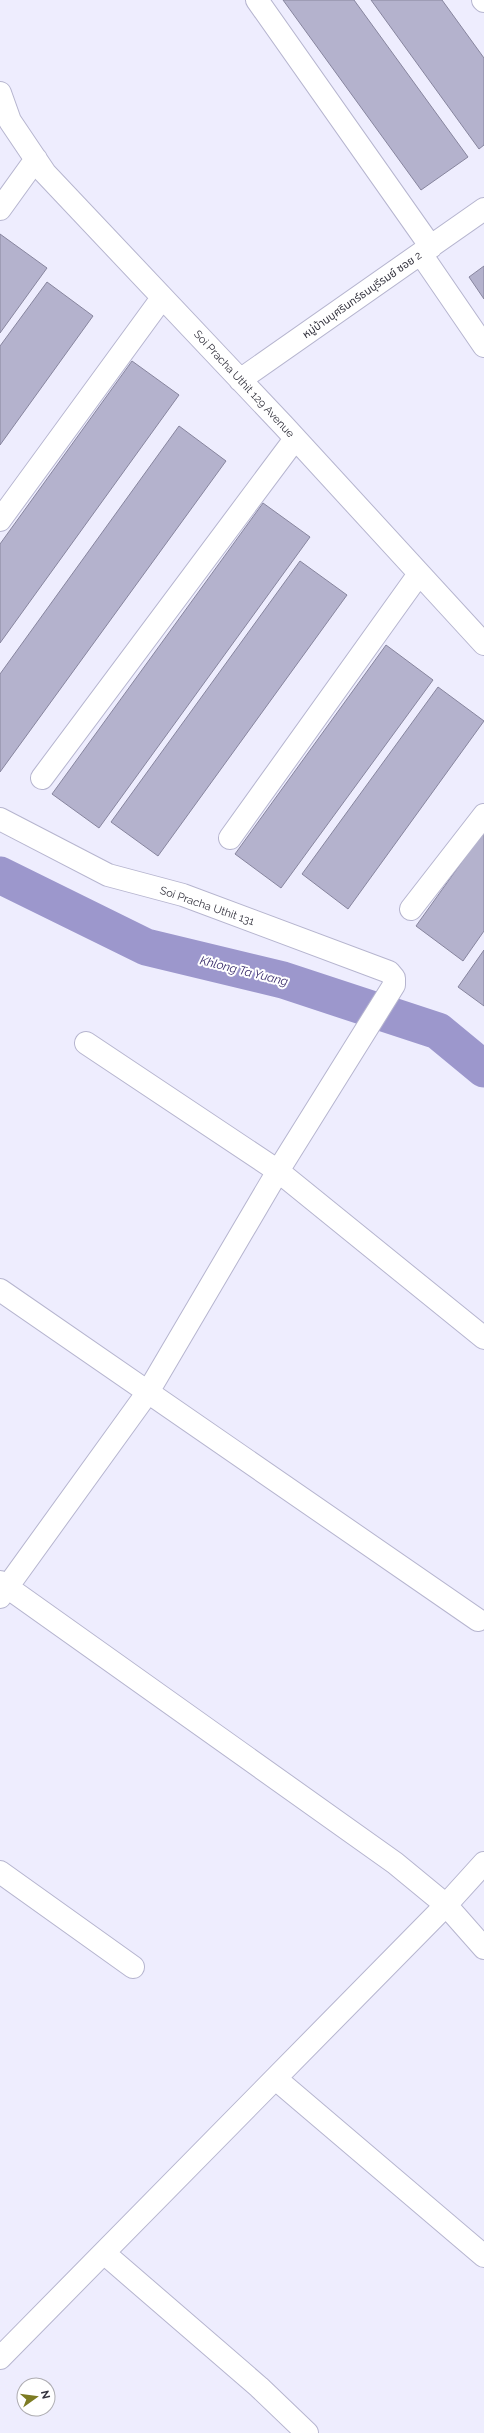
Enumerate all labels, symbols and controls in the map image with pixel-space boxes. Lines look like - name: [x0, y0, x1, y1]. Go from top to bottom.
- street label: หมู่บ้านบุศรินทร์ธนบุรีรมย์ ซอย 2: [300, 249, 424, 341]
- street label: Soi Pracha Uthit 129 Avenue: [191, 328, 297, 441]
- street label: Soi Pracha Uthit 131: [158, 884, 256, 928]
- water label: Khlong Ta Yuang: [198, 953, 290, 989]
- north arrow: [16, 2377, 56, 2417]
- text: N: [38, 2389, 53, 2400]

